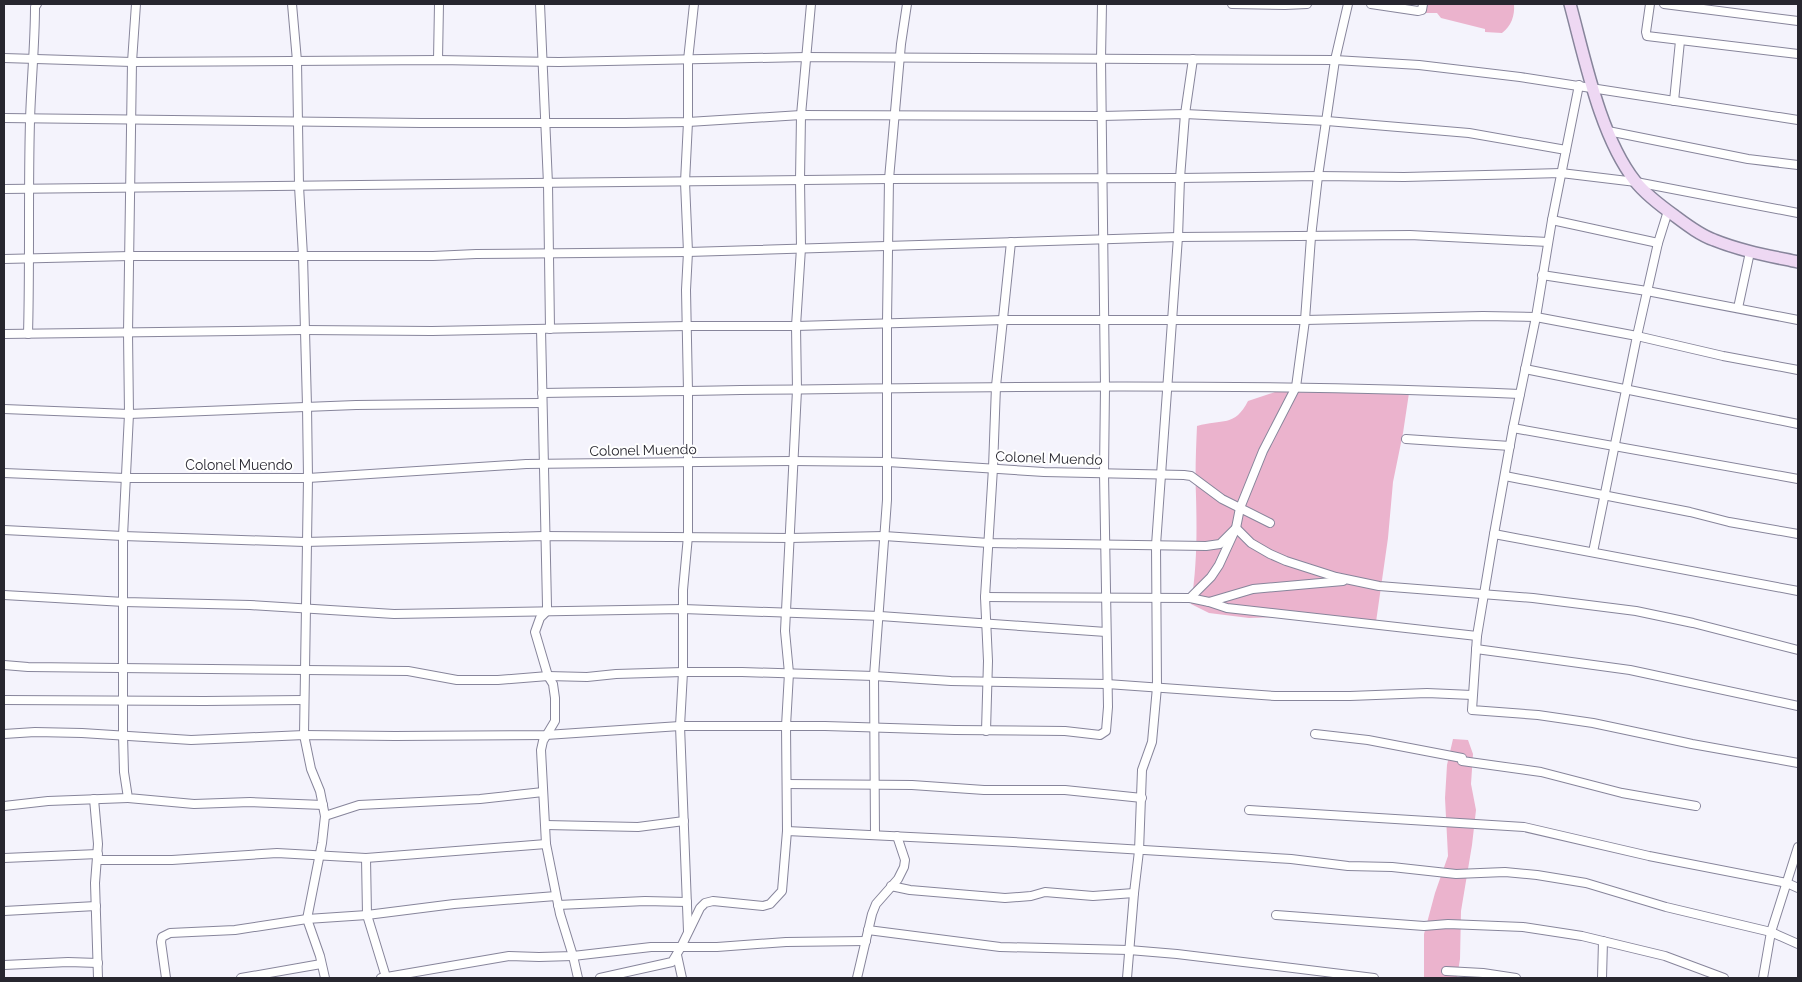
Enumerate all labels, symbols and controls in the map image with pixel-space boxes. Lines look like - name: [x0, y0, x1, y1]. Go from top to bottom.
- street label: Colonel Muendo: [589, 441, 697, 459]
- street label: Colonel Muendo: [995, 448, 1103, 468]
- street label: Colonel Muendo: [185, 457, 293, 473]

